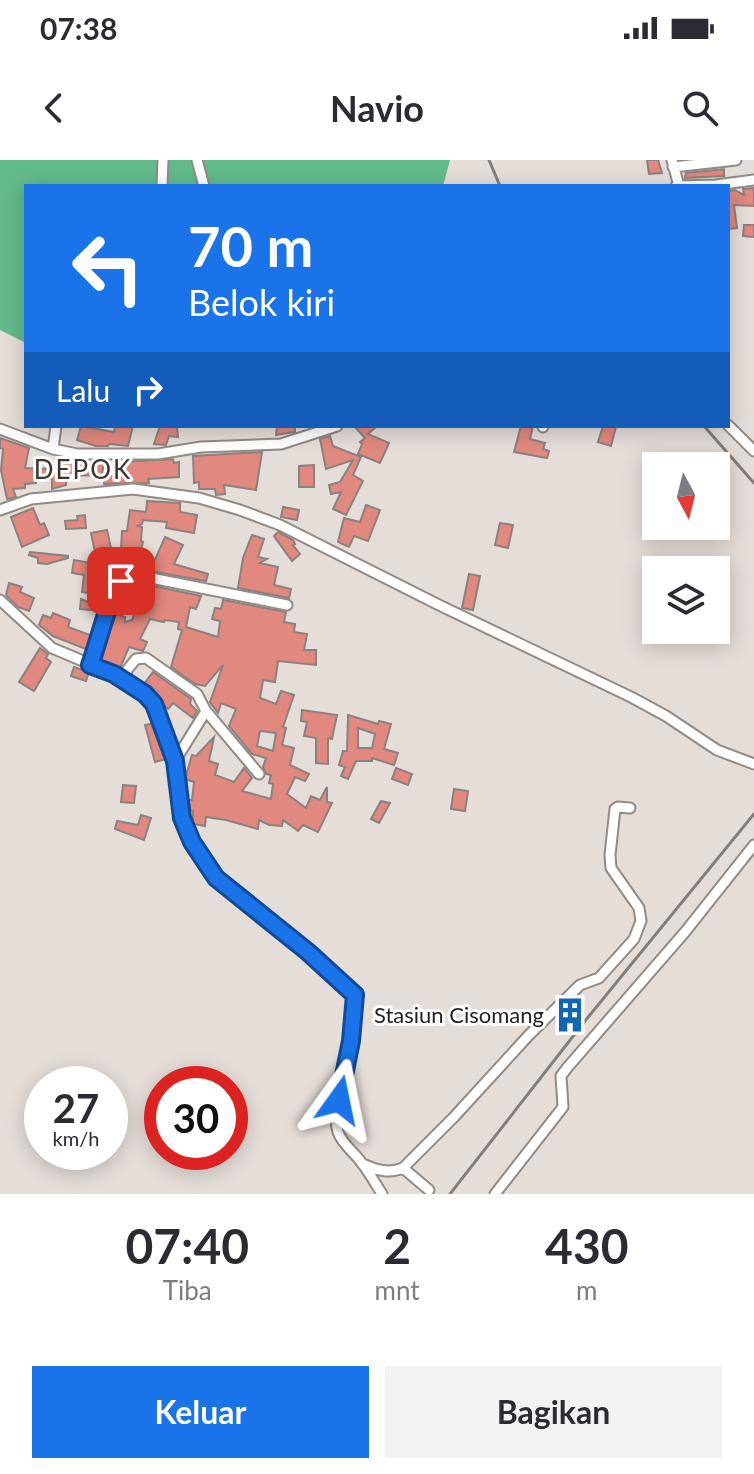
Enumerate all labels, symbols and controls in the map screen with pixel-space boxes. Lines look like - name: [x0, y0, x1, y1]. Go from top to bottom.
- text: 07:38: [40, 10, 117, 46]
- icon: back: [32, 86, 76, 130]
- text: Navio: [330, 86, 424, 130]
- icon: search: [678, 86, 722, 130]
- text: 70 m: [188, 212, 313, 279]
- icon: left: [56, 216, 160, 320]
- text: Belok kiri: [188, 280, 335, 324]
- icon: right: [126, 368, 170, 412]
- text: Lalu: [56, 372, 110, 408]
- north arrow: [642, 452, 730, 540]
- map controls: [642, 452, 730, 644]
- district label: DEPOK: [34, 453, 132, 485]
- pin: [87, 547, 155, 615]
- button: layers: [642, 556, 730, 644]
- icon: arrive: [99, 559, 143, 603]
- building icon: Stasiun Cisomang: [551, 996, 589, 1034]
- place label: Stasiun Cisomang: [374, 1001, 544, 1028]
- position arrow: [297, 1058, 381, 1142]
- speed limit sign: 30: [144, 1066, 248, 1170]
- text: 27: [53, 1084, 99, 1132]
- text: km/h: [53, 1126, 99, 1150]
- text: 07:40: [125, 1217, 249, 1274]
- text: 2: [383, 1217, 411, 1274]
- text: 430: [545, 1217, 629, 1274]
- text: Tiba: [163, 1274, 212, 1306]
- text: mnt: [375, 1274, 420, 1306]
- text: m: [576, 1274, 598, 1306]
- button: Keluar: [32, 1366, 369, 1458]
- button: Bagikan: [385, 1366, 722, 1458]

